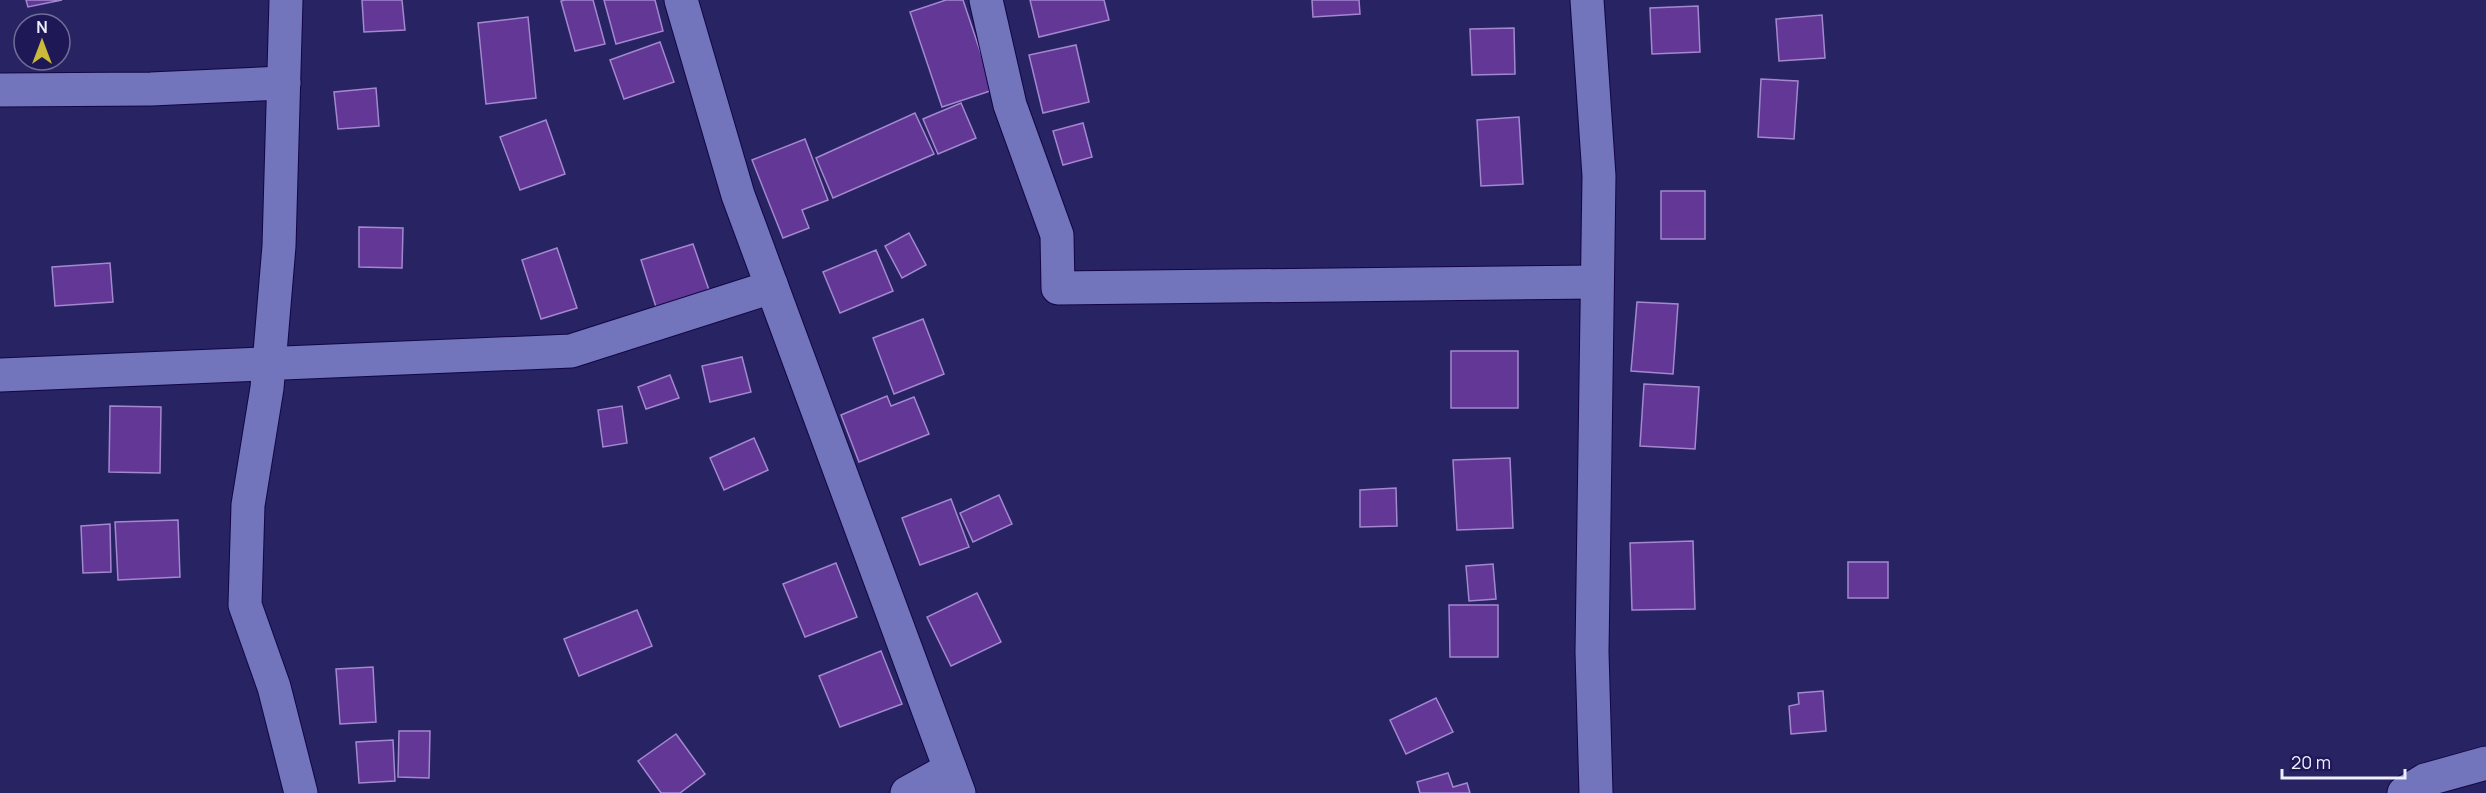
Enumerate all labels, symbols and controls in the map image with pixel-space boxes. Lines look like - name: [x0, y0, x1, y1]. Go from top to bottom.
- north arrow: [12, 12, 72, 72]
- text: N: [36, 16, 48, 38]
- scale bar: [2282, 742, 2405, 780]
- text: 20 m: [2291, 750, 2331, 774]

